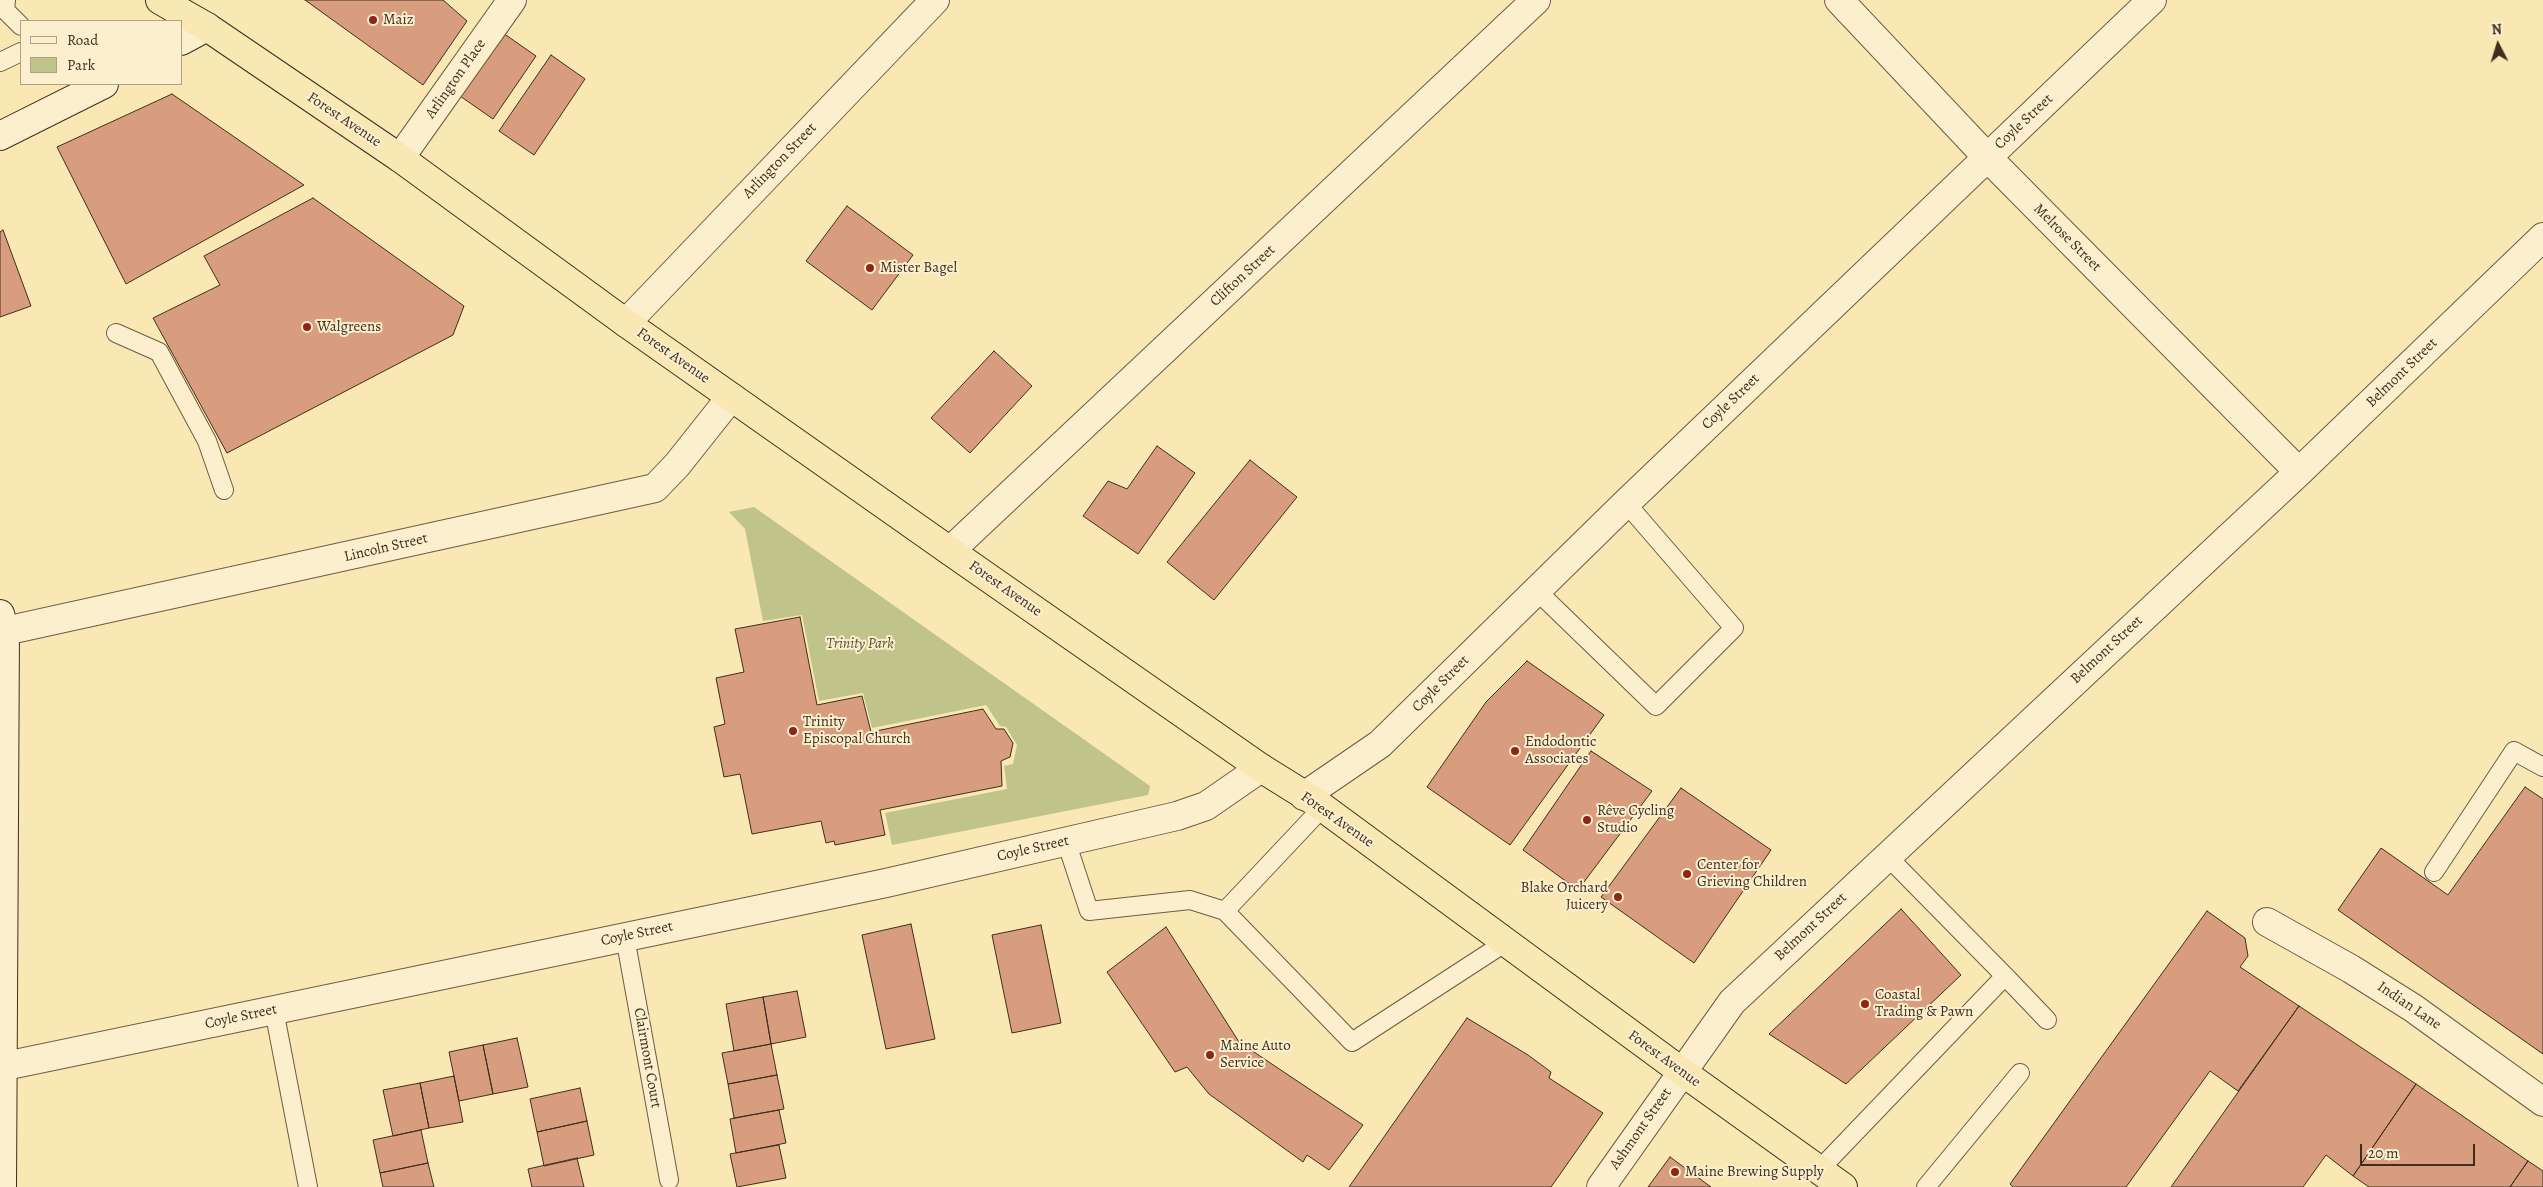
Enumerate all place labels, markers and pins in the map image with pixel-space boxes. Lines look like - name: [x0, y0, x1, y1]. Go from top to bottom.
- place label: Maiz: [383, 11, 414, 29]
- marker: Maiz: [367, 14, 379, 26]
- place label: Mister Bagel: [880, 259, 957, 277]
- marker: Mister Bagel: [864, 262, 876, 274]
- place label: Walgreens: [317, 318, 381, 336]
- marker: Walgreens: [301, 321, 313, 333]
- place label: Trinity Episcopal Church: [803, 713, 911, 748]
- marker: Trinity Episcopal Church: [787, 725, 799, 737]
- place label: Endodontic Associates: [1525, 733, 1596, 768]
- marker: Endodontic Associates: [1509, 745, 1521, 757]
- place label: Rêve Cycling Studio: [1597, 802, 1674, 837]
- marker: Rêve Cycling Studio: [1581, 814, 1593, 826]
- place label: Center for Grieving Children: [1697, 856, 1807, 891]
- marker: Center for Grieving Children: [1681, 868, 1693, 880]
- place label: Blake Orchard Juicery: [1521, 879, 1608, 914]
- marker: Blake Orchard Juicery: [1612, 891, 1624, 903]
- place label: Coastal Trading & Pawn: [1875, 986, 1973, 1021]
- marker: Coastal Trading & Pawn: [1859, 998, 1871, 1010]
- place label: Maine Auto Service: [1220, 1037, 1291, 1072]
- marker: Maine Auto Service: [1204, 1049, 1216, 1061]
- place label: Maine Brewing Supply: [1685, 1163, 1824, 1181]
- marker: Maine Brewing Supply: [1669, 1166, 1681, 1178]

